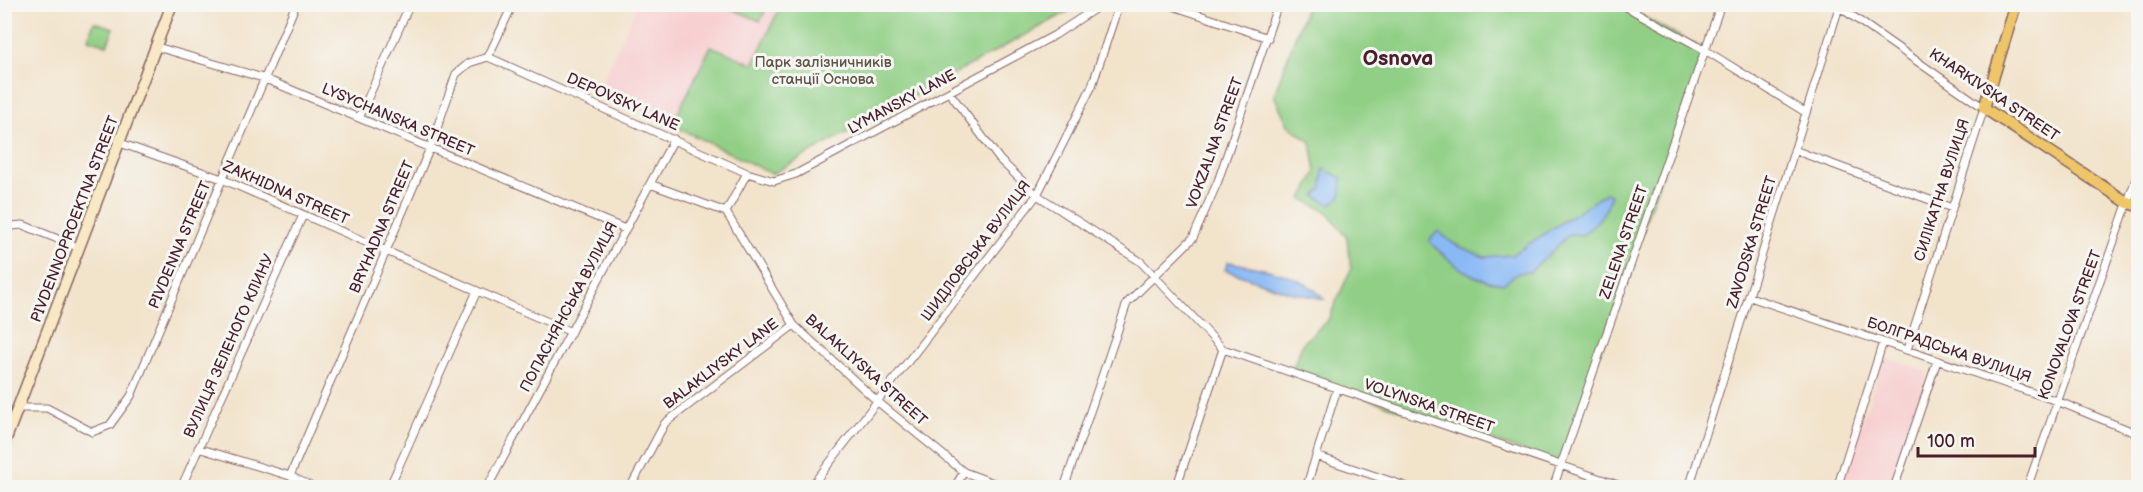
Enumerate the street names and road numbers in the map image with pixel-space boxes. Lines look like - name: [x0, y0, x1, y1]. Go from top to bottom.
- street label: KHARKIVSKA STREET: [1925, 44, 2063, 146]
- street label: LYMANSKY LANE: [845, 65, 960, 139]
- street label: DEPOVSKY LANE: [564, 69, 682, 135]
- street label: VOKZALNA STREET: [1182, 75, 1248, 211]
- street label: LYSYCHANSKA STREET: [319, 79, 477, 161]
- street label: PIVDENNOPROEKTNA STREET: [27, 113, 123, 325]
- street label: СИЛІКАТНА ВУЛИЦЯ: [1910, 116, 1974, 264]
- street label: ZAKHIDNA STREET: [219, 156, 352, 229]
- street label: BRYHADNA STREET: [345, 158, 419, 296]
- street label: ZAVODSKA STREET: [1723, 174, 1781, 311]
- street label: ШИДЛОВСЬКА ВУЛИЦЯ: [917, 177, 1035, 325]
- street label: PIVDENNA STREET: [145, 178, 215, 312]
- street label: ZELENA STREET: [1595, 183, 1652, 302]
- street label: ПОПАСНЯНСЬКА ВУЛИЦЯ: [516, 219, 622, 395]
- street label: KONOVALOVA STREET: [2034, 247, 2106, 403]
- street label: ВУЛИЦЯ ЗЕЛЕНОГО КЛИНУ: [180, 251, 278, 441]
- street label: BALAKLIYSKA STREET: [801, 310, 931, 430]
- street label: БОЛГРАДСЬКА ВУЛИЦЯ: [1864, 313, 2034, 387]
- street label: BALAKLIYSKY LANE: [660, 314, 782, 414]
- street label: VOLYNSKA STREET: [1361, 375, 1497, 437]

